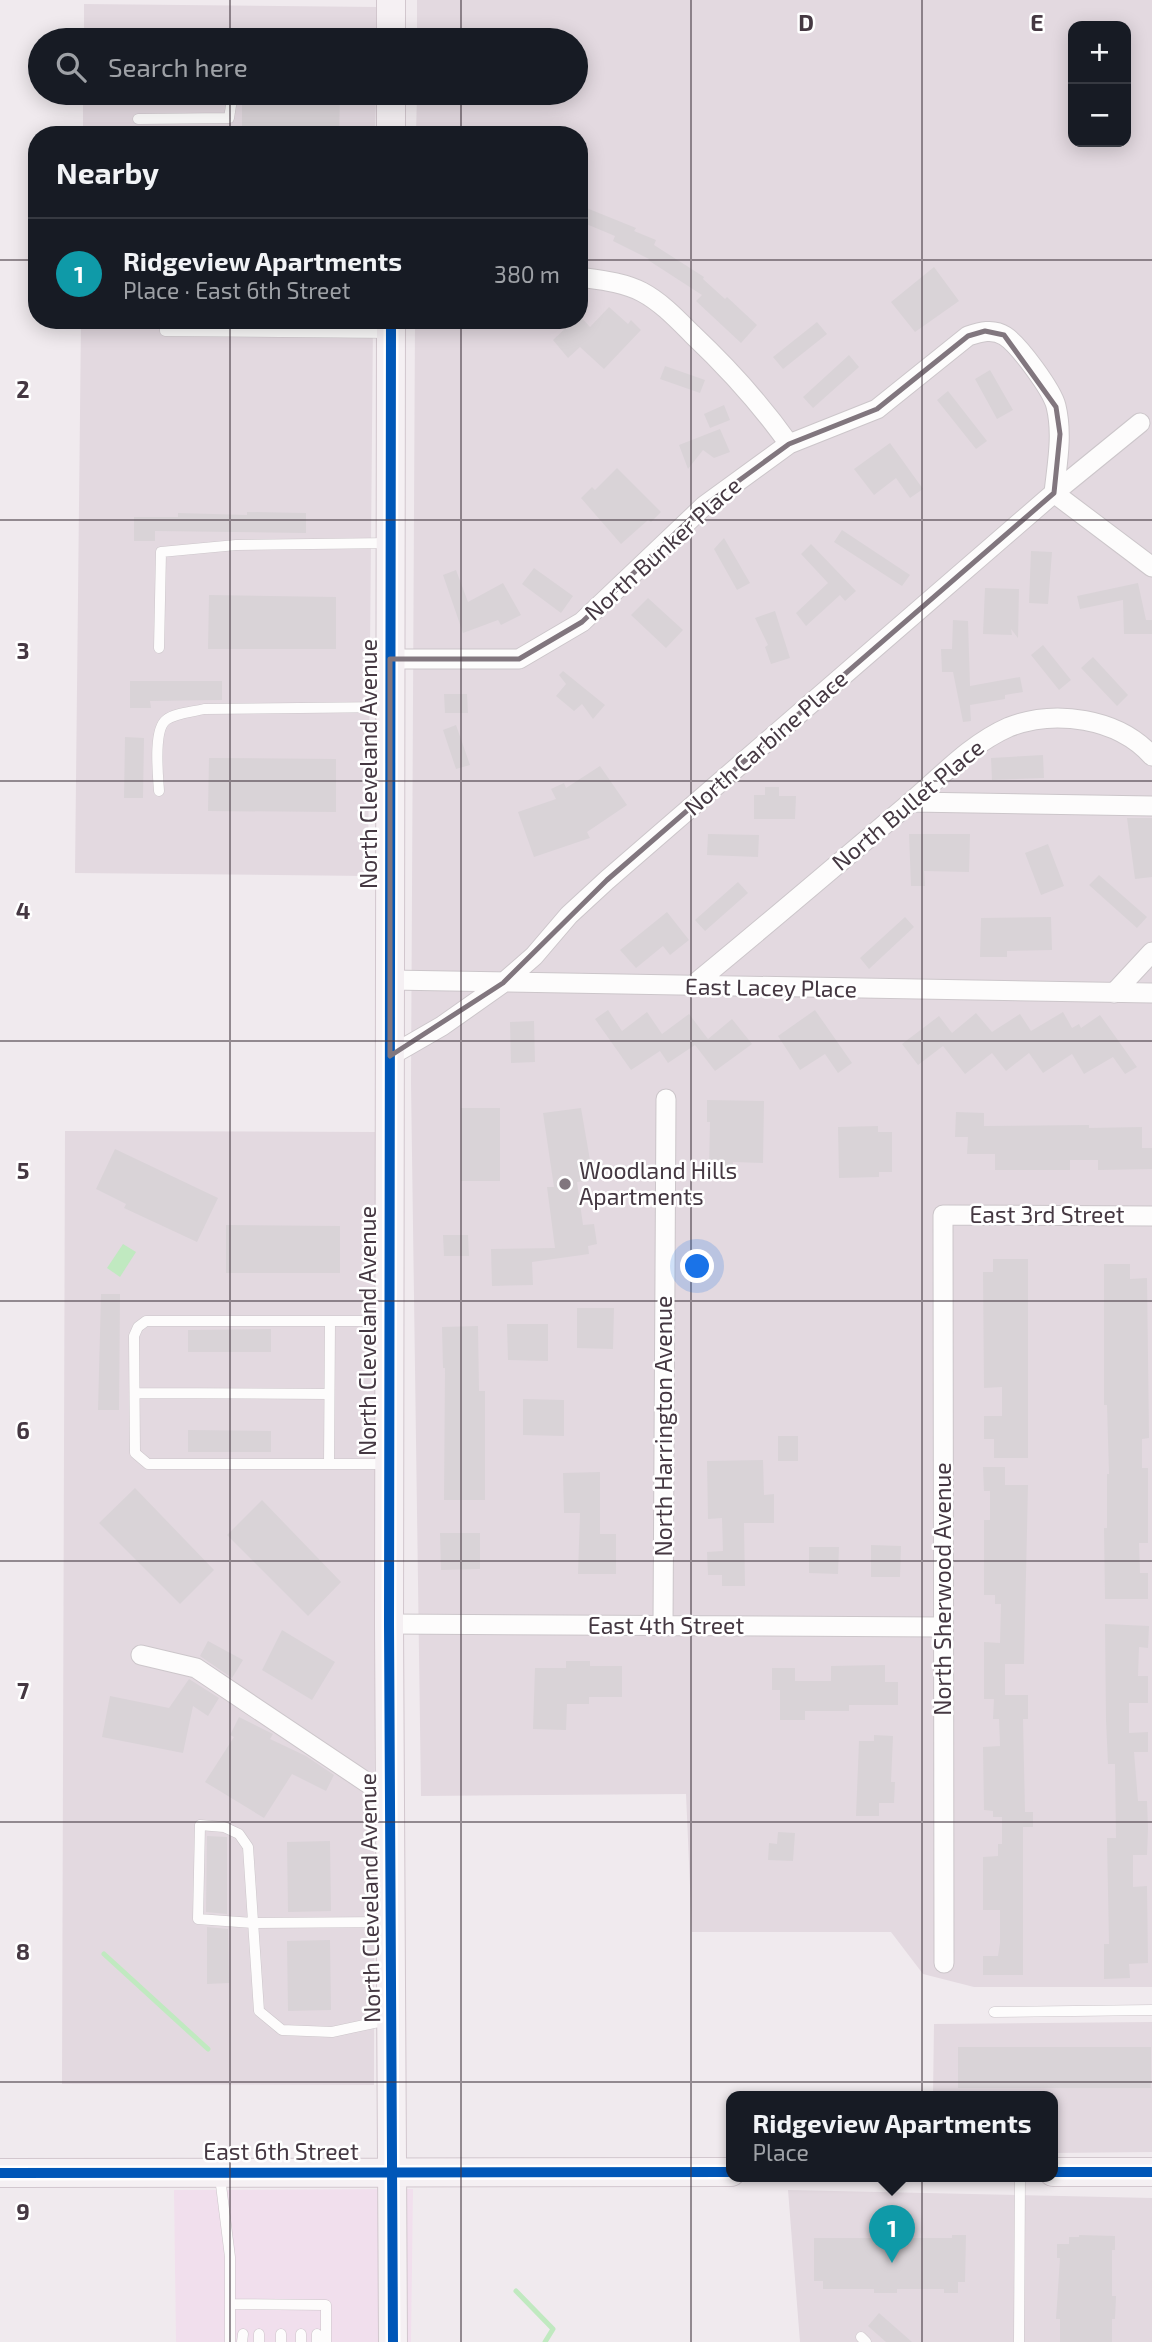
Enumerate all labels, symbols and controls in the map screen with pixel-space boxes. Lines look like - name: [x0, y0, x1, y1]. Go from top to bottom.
- text: D: [798, 8, 814, 36]
- text: E: [1030, 8, 1044, 36]
- map controls: [1068, 21, 1131, 147]
- button: +: [1068, 21, 1131, 84]
- search box: [28, 28, 588, 105]
- icon: search: [52, 48, 90, 86]
- text: Search here: [108, 51, 248, 82]
- button: −: [1068, 84, 1131, 147]
- text: Nearby: [56, 154, 159, 190]
- text: Ridgeview Apartments: [123, 245, 402, 276]
- text: 1: [74, 260, 84, 288]
- text: 380 m: [494, 260, 560, 288]
- text: Place · East 6th Street: [123, 276, 351, 304]
- text: 2: [16, 375, 30, 403]
- street label: North Bunker Place: [578, 471, 746, 626]
- text: 3: [16, 636, 30, 664]
- street label: North Cleveland Avenue: [354, 639, 382, 889]
- street label: North Carbine Place: [678, 664, 853, 821]
- street label: North Bullet Place: [826, 733, 989, 876]
- text: 4: [16, 896, 30, 924]
- street label: East Lacey Place: [685, 972, 857, 1002]
- text: 5: [17, 1156, 29, 1184]
- place label: Woodland Hills Apartments: [579, 1156, 737, 1210]
- marker: Woodland Hills Apartments: [557, 1176, 573, 1192]
- street label: East 3rd Street: [969, 1200, 1125, 1228]
- street label: North Cleveland Avenue: [353, 1206, 381, 1456]
- your location: [680, 1249, 714, 1283]
- street label: North Harrington Avenue: [649, 1296, 677, 1556]
- text: 6: [16, 1416, 30, 1444]
- street label: North Sherwood Avenue: [928, 1462, 956, 1716]
- street label: East 4th Street: [588, 1611, 744, 1639]
- text: 7: [17, 1676, 29, 1704]
- street label: North Cleveland Avenue: [353, 1773, 385, 2023]
- text: 8: [16, 1937, 30, 1965]
- popup: [726, 2091, 1058, 2182]
- text: Ridgeview Apartments: [753, 2107, 1031, 2138]
- street label: East 6th Street: [203, 2137, 359, 2165]
- text: Place: [753, 2138, 809, 2166]
- text: 9: [16, 2197, 30, 2225]
- pin: 1: [869, 2205, 915, 2263]

